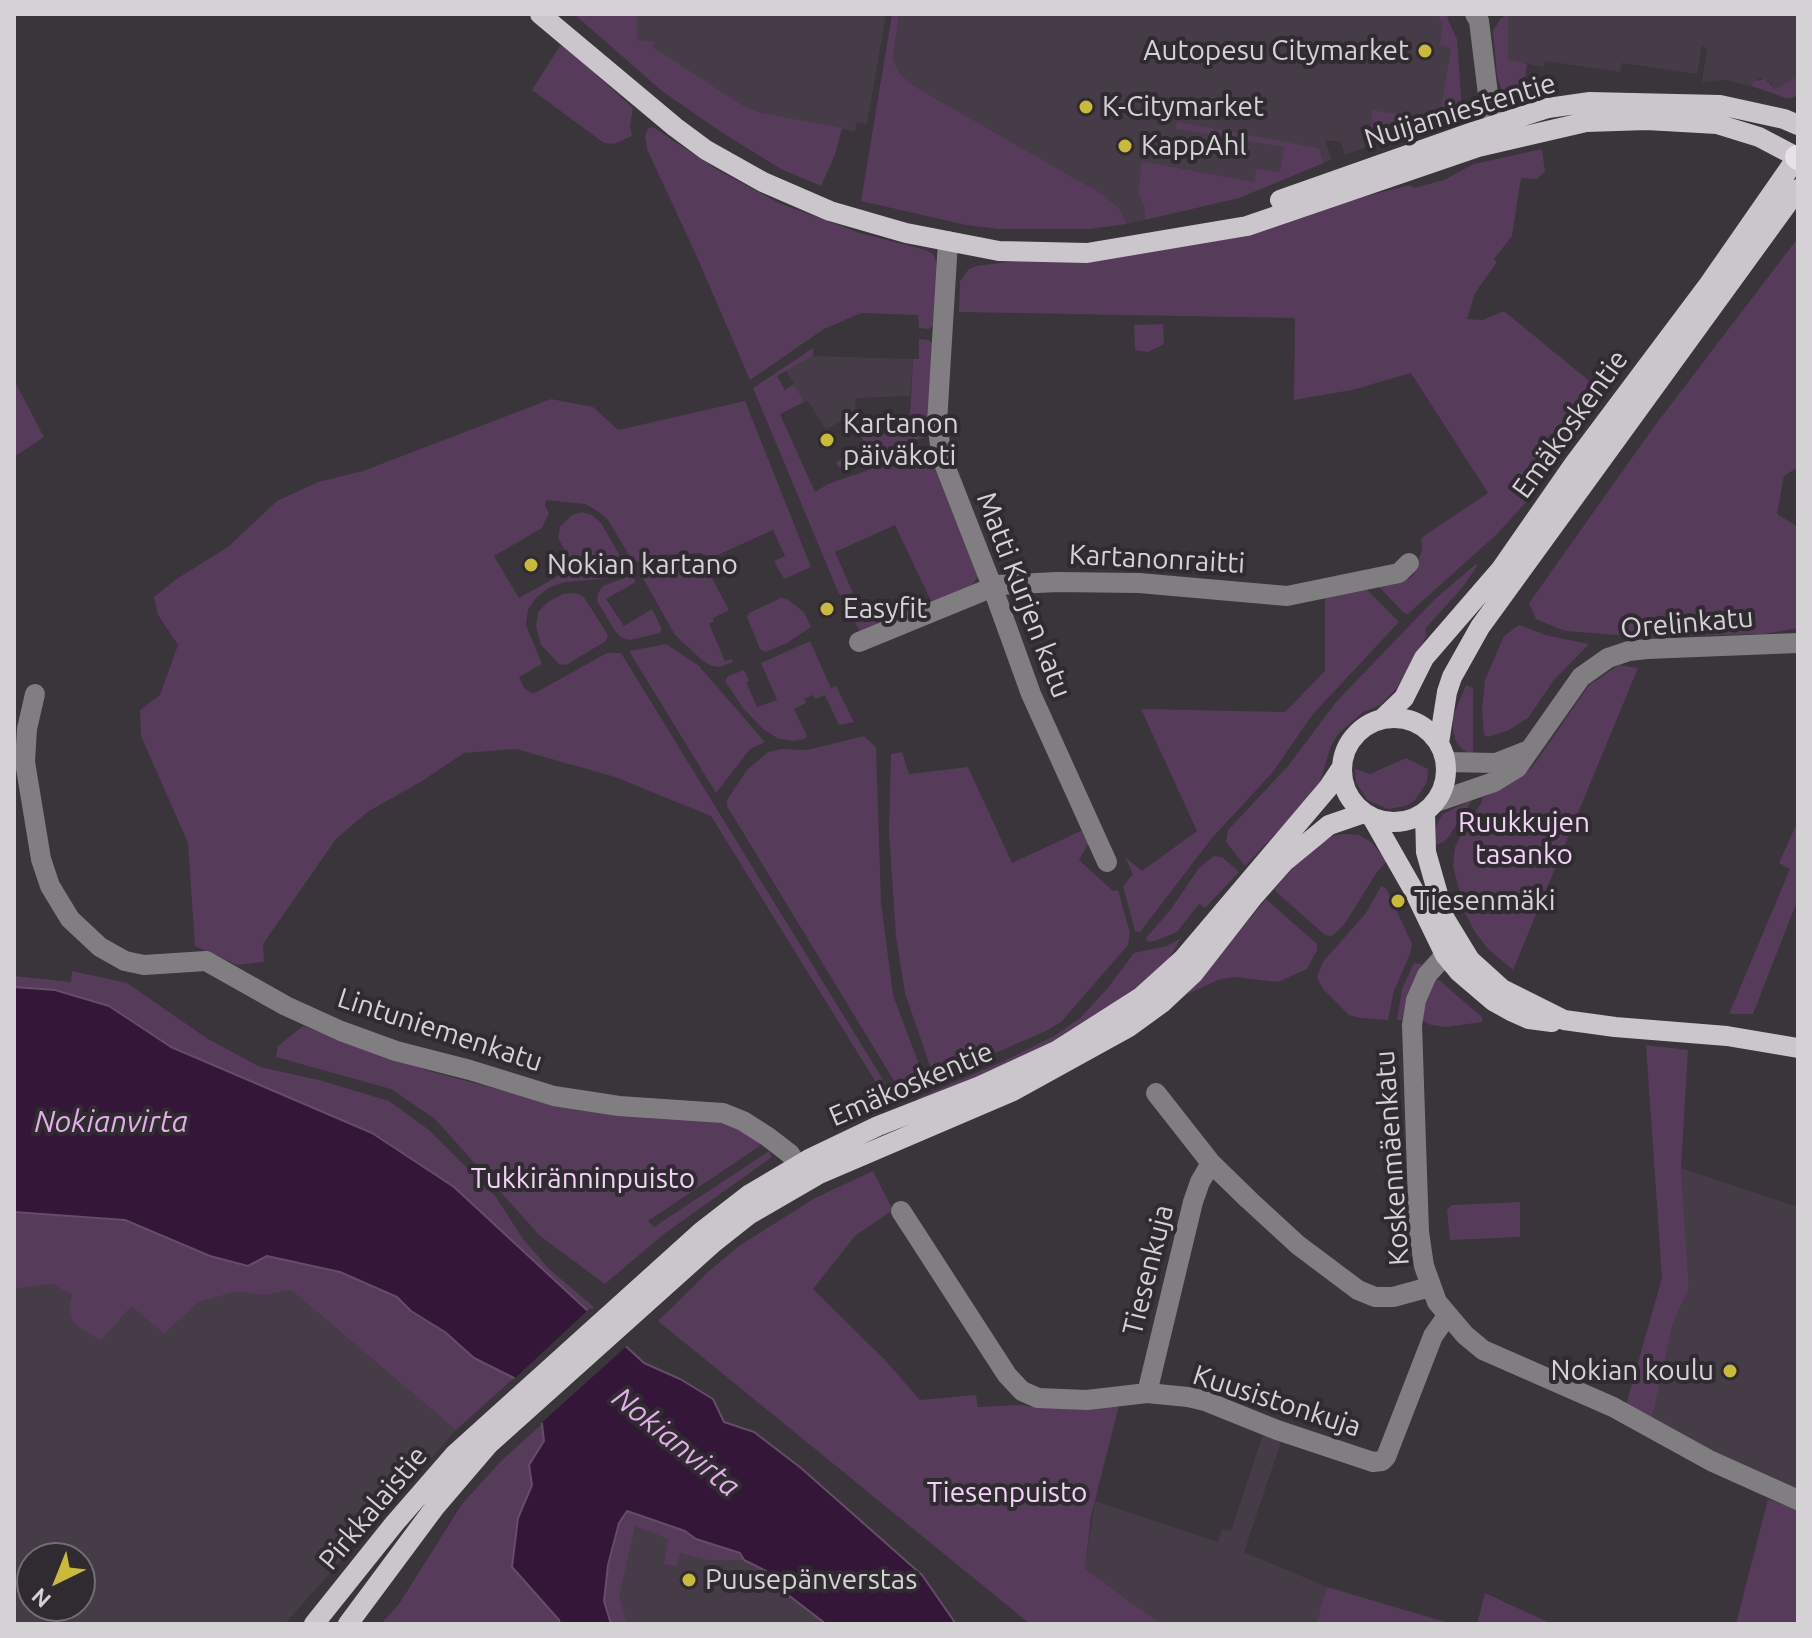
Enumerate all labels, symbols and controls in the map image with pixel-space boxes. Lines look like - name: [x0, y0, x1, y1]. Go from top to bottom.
- place label: Autopesu Citymarket: [1143, 34, 1409, 68]
- marker: Autopesu Citymarket: [1416, 42, 1434, 60]
- street label: Nuijamiestentie: [1360, 66, 1560, 156]
- place label: K-Citymarket: [1102, 90, 1264, 124]
- marker: K-Citymarket: [1077, 98, 1095, 116]
- place label: KappAhl: [1141, 129, 1247, 163]
- marker: KappAhl: [1116, 137, 1134, 155]
- street label: Emäkoskentie: [1505, 343, 1635, 505]
- place label: Kartanon päiväkoti: [843, 407, 959, 473]
- marker: Kartanon päiväkoti: [818, 431, 836, 449]
- street label: Matti Kurjen katu: [969, 487, 1079, 703]
- street label: Kartanonraitti: [1068, 538, 1246, 580]
- place label: Nokian kartano: [547, 548, 738, 582]
- marker: Nokian kartano: [522, 556, 540, 574]
- place label: Easyfit: [843, 592, 927, 626]
- marker: Easyfit: [818, 600, 836, 618]
- street label: Orelinkatu: [1619, 600, 1755, 646]
- park label: Ruukkujen tasanko: [1458, 806, 1590, 872]
- place label: Tiesenmäki: [1414, 884, 1556, 918]
- marker: Tiesenmäki: [1389, 892, 1407, 910]
- street label: Lintuniemenkatu: [333, 981, 547, 1079]
- street label: Emäkoskentie: [824, 1034, 998, 1134]
- street label: Koskenmäenkatu: [1368, 1049, 1416, 1267]
- water label: Nokianvirta: [34, 1104, 188, 1140]
- park label: Tukkiränninpuisto: [471, 1162, 695, 1196]
- street label: Tiesenkuja: [1116, 1201, 1180, 1339]
- place label: Nokian koulu: [1551, 1354, 1714, 1388]
- street label: Kuusistonkuja: [1189, 1358, 1365, 1444]
- marker: Nokian koulu: [1721, 1362, 1739, 1380]
- water label: Nokianvirta: [605, 1380, 747, 1504]
- street label: Pirkkalaistie: [312, 1439, 434, 1577]
- park label: Tiesenpuisto: [927, 1476, 1087, 1510]
- north arrow: [16, 1542, 96, 1622]
- place label: Puusepänverstas: [705, 1563, 917, 1597]
- marker: Puusepänverstas: [680, 1571, 698, 1589]
- text: N: [26, 1584, 55, 1613]

